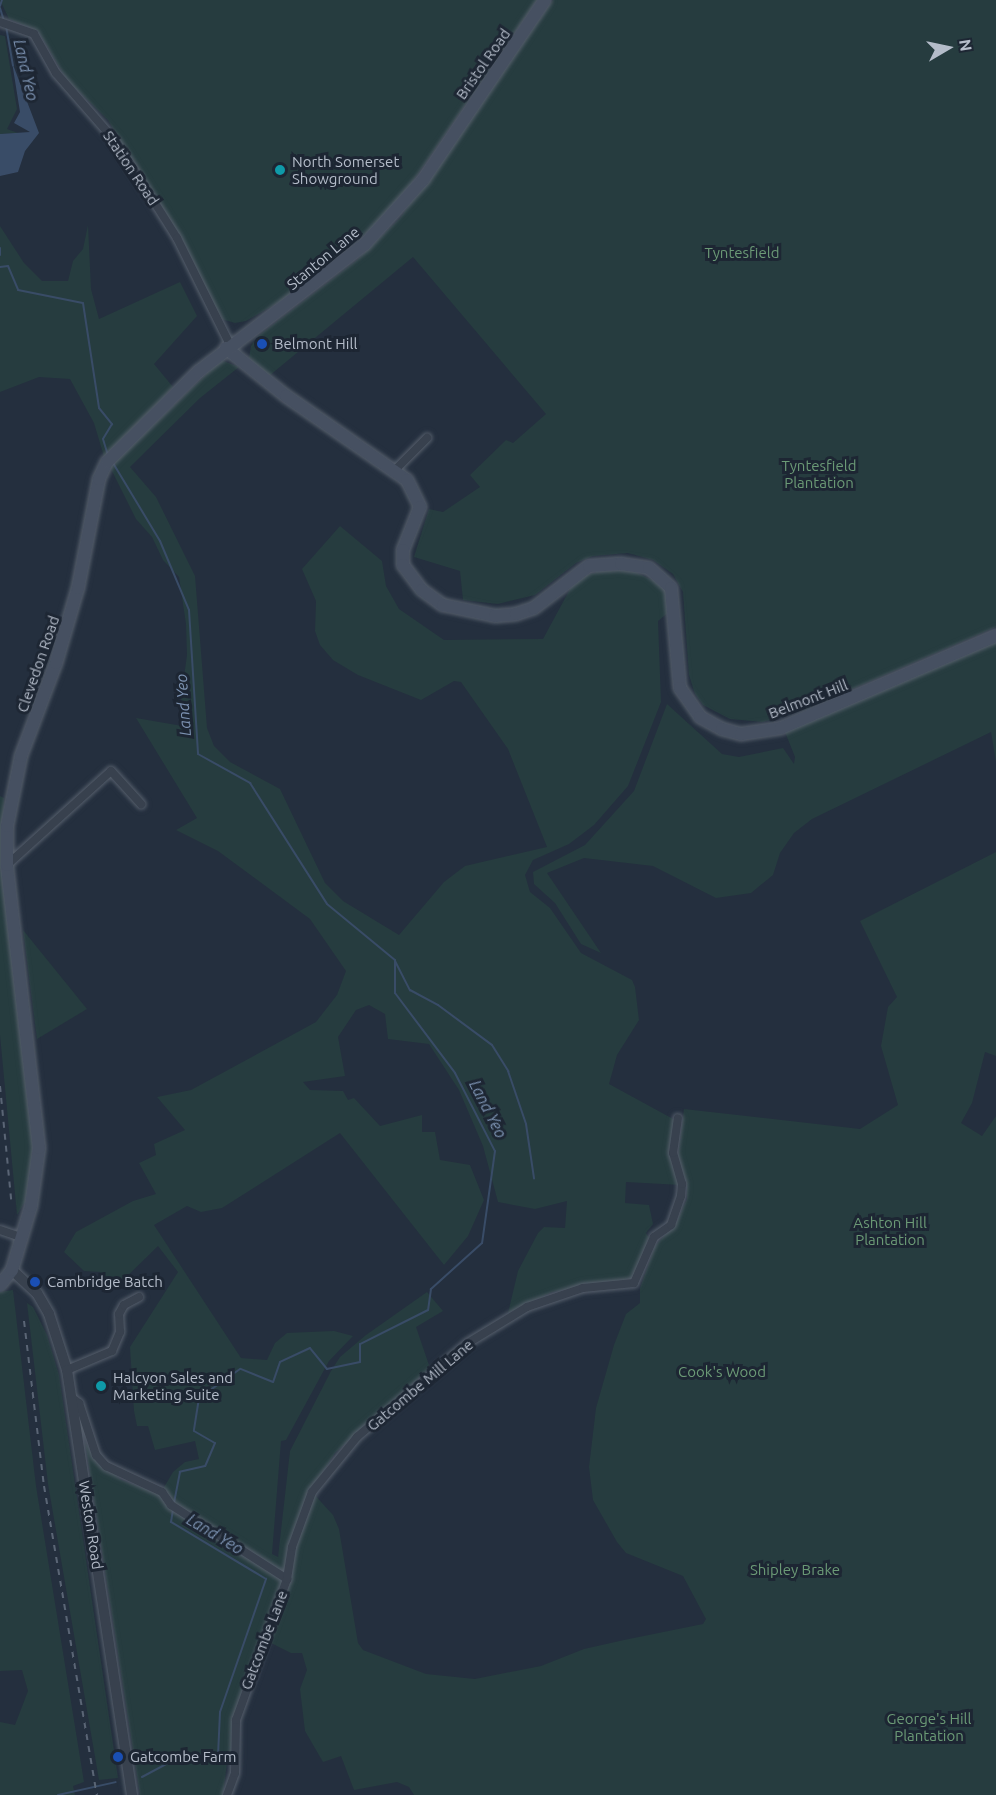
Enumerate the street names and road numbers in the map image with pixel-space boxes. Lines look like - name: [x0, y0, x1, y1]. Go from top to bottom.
- street label: Bristol Road: [452, 25, 514, 103]
- street label: Station Road: [99, 127, 163, 209]
- street label: Stanton Lane: [283, 223, 363, 293]
- street label: Clevedon Road: [13, 613, 63, 715]
- street label: Belmont Hill: [766, 676, 850, 722]
- street label: Gatcombe Mill Lane: [363, 1335, 477, 1435]
- street label: Weston Road: [75, 1479, 107, 1571]
- street label: Gatcombe Lane: [237, 1588, 291, 1692]

